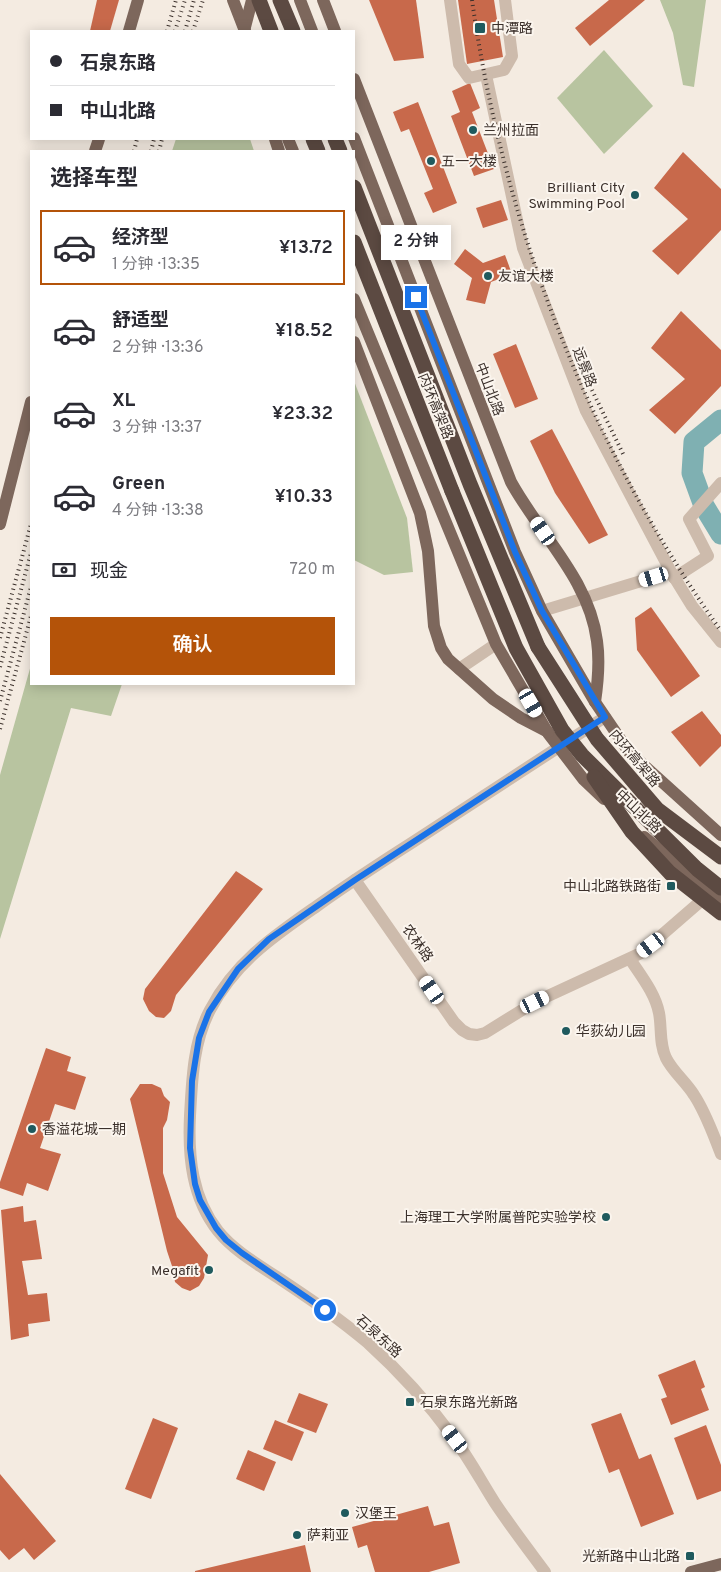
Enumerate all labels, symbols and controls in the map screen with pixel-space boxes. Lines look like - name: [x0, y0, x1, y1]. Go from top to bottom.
- marker: 中潭路: [473, 21, 487, 35]
- place label: 中潭路: [491, 21, 533, 38]
- text: 石泉东路: [80, 52, 156, 76]
- text: 中山北路: [80, 100, 156, 124]
- place label: 兰州拉面: [483, 122, 539, 140]
- marker: 兰州拉面: [467, 124, 479, 136]
- place label: 五一大楼: [441, 154, 497, 171]
- marker: 五一大楼: [425, 155, 437, 167]
- text: 选择车型: [50, 166, 138, 193]
- place label: Brilliant City Swimming Pool: [528, 180, 625, 213]
- marker: Brilliant City Swimming Pool: [629, 189, 641, 201]
- callout: 2 分钟: [381, 224, 451, 260]
- icon: car: [52, 225, 97, 270]
- text: 经济型: [112, 226, 169, 250]
- text: 2 分钟: [393, 232, 439, 252]
- text: ¥13.72: [279, 236, 333, 260]
- text: 1 分钟 · 13:35: [112, 255, 200, 275]
- place label: 友谊大楼: [498, 269, 554, 286]
- marker: 友谊大楼: [482, 270, 494, 282]
- route end: [405, 286, 427, 308]
- icon: car: [52, 308, 97, 353]
- text: 舒适型: [112, 309, 169, 333]
- text: ¥18.52: [275, 319, 333, 343]
- text: 2 分钟 · 13:36: [112, 338, 203, 358]
- street label: 远景路: [568, 345, 599, 390]
- street label: 中山北路: [471, 360, 508, 419]
- street label: 内环高架路: [414, 371, 456, 442]
- text: XL: [112, 389, 135, 413]
- icon: car: [52, 391, 97, 436]
- text: ¥23.32: [272, 402, 333, 426]
- text: 3 分钟 · 13:37: [112, 418, 202, 438]
- text: Green: [112, 472, 165, 496]
- icon: car: [52, 474, 97, 519]
- text: ¥10.33: [275, 485, 333, 509]
- text: 4 分钟 · 13:38: [112, 501, 204, 521]
- car: [528, 514, 557, 548]
- icon: cash: [50, 556, 78, 584]
- text: 现金: [90, 560, 128, 584]
- text: 720 m: [290, 560, 335, 580]
- car: [637, 565, 670, 589]
- button: 确认: [50, 617, 335, 675]
- car: [517, 686, 544, 720]
- street label: 内环高架路: [605, 727, 663, 791]
- street label: 中山北路: [612, 786, 665, 837]
- place label: 中山北路铁路街: [563, 878, 661, 896]
- marker: 中山北路铁路街: [665, 880, 677, 892]
- street label: 农林路: [398, 922, 436, 966]
- car: [634, 930, 667, 960]
- car: [417, 973, 446, 1007]
- car: [518, 989, 551, 1015]
- place label: 华荻幼儿园: [576, 1023, 646, 1041]
- marker: 华荻幼儿园: [560, 1025, 572, 1037]
- place label: 香溢花城一期: [42, 1122, 126, 1139]
- marker: 香溢花城一期: [26, 1123, 38, 1135]
- place label: 上海理工大学附属普陀实验学校: [400, 1209, 596, 1227]
- marker: 上海理工大学附属普陀实验学校: [600, 1211, 612, 1223]
- place label: Megafit: [151, 1263, 199, 1280]
- marker: Megafit: [203, 1264, 215, 1276]
- route start: [314, 1299, 336, 1321]
- street label: 石泉东路: [352, 1311, 405, 1362]
- place label: 石泉东路光新路: [420, 1394, 518, 1412]
- marker: 石泉东路光新路: [404, 1396, 416, 1408]
- car: [439, 1423, 470, 1455]
- place label: 汉堡王: [355, 1506, 397, 1523]
- marker: 汉堡王: [339, 1507, 351, 1519]
- place label: 萨莉亚: [307, 1528, 349, 1545]
- marker: 萨莉亚: [291, 1529, 303, 1541]
- place label: 光新路中山北路: [582, 1548, 680, 1566]
- marker: 光新路中山北路: [684, 1550, 696, 1562]

